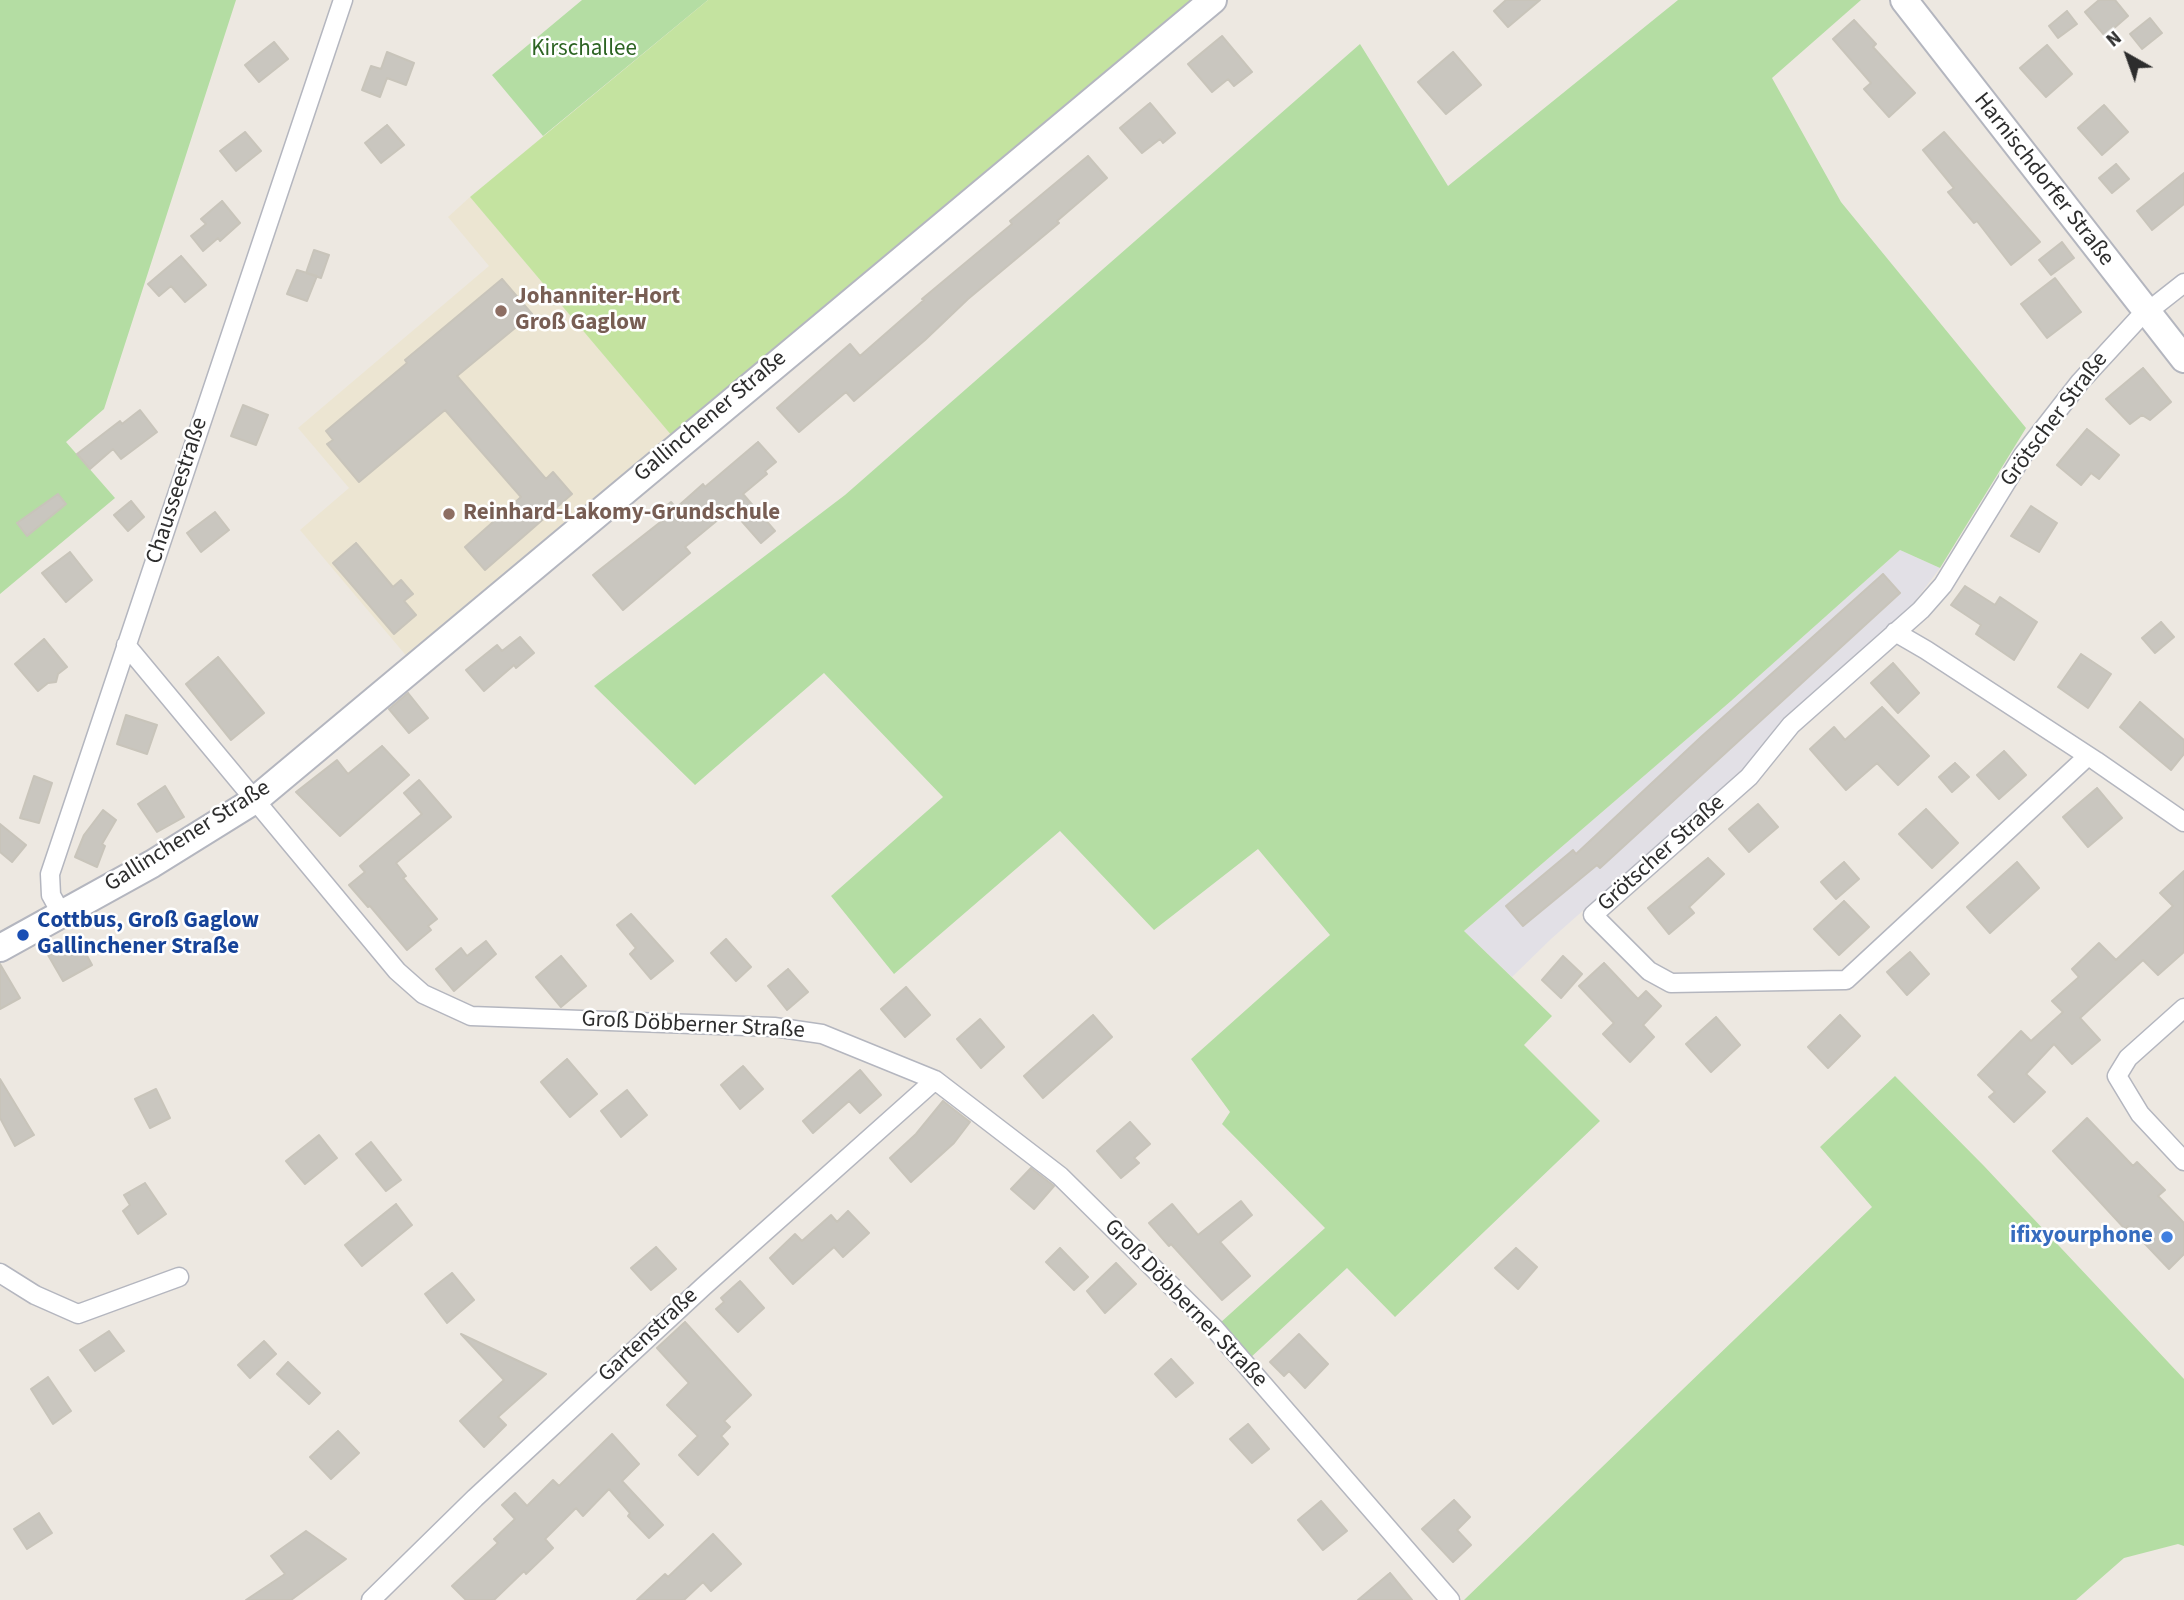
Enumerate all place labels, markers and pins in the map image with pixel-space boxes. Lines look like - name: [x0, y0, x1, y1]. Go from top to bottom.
- place label: Johanniter-Hort Groß Gaglow: [515, 284, 680, 338]
- marker: Johanniter-Hort Groß Gaglow: [493, 303, 509, 319]
- place label: Reinhard-Lakomy-Grundschule: [463, 500, 780, 528]
- marker: Reinhard-Lakomy-Grundschule: [441, 506, 457, 522]
- place label: Cottbus, Groß Gaglow Gallinchener Straße: [37, 908, 259, 962]
- marker: Cottbus, Groß Gaglow Gallinchener Straße: [15, 927, 31, 943]
- place label: ifixyourphone: [2010, 1223, 2153, 1251]
- marker: ifixyourphone: [2159, 1229, 2175, 1245]

